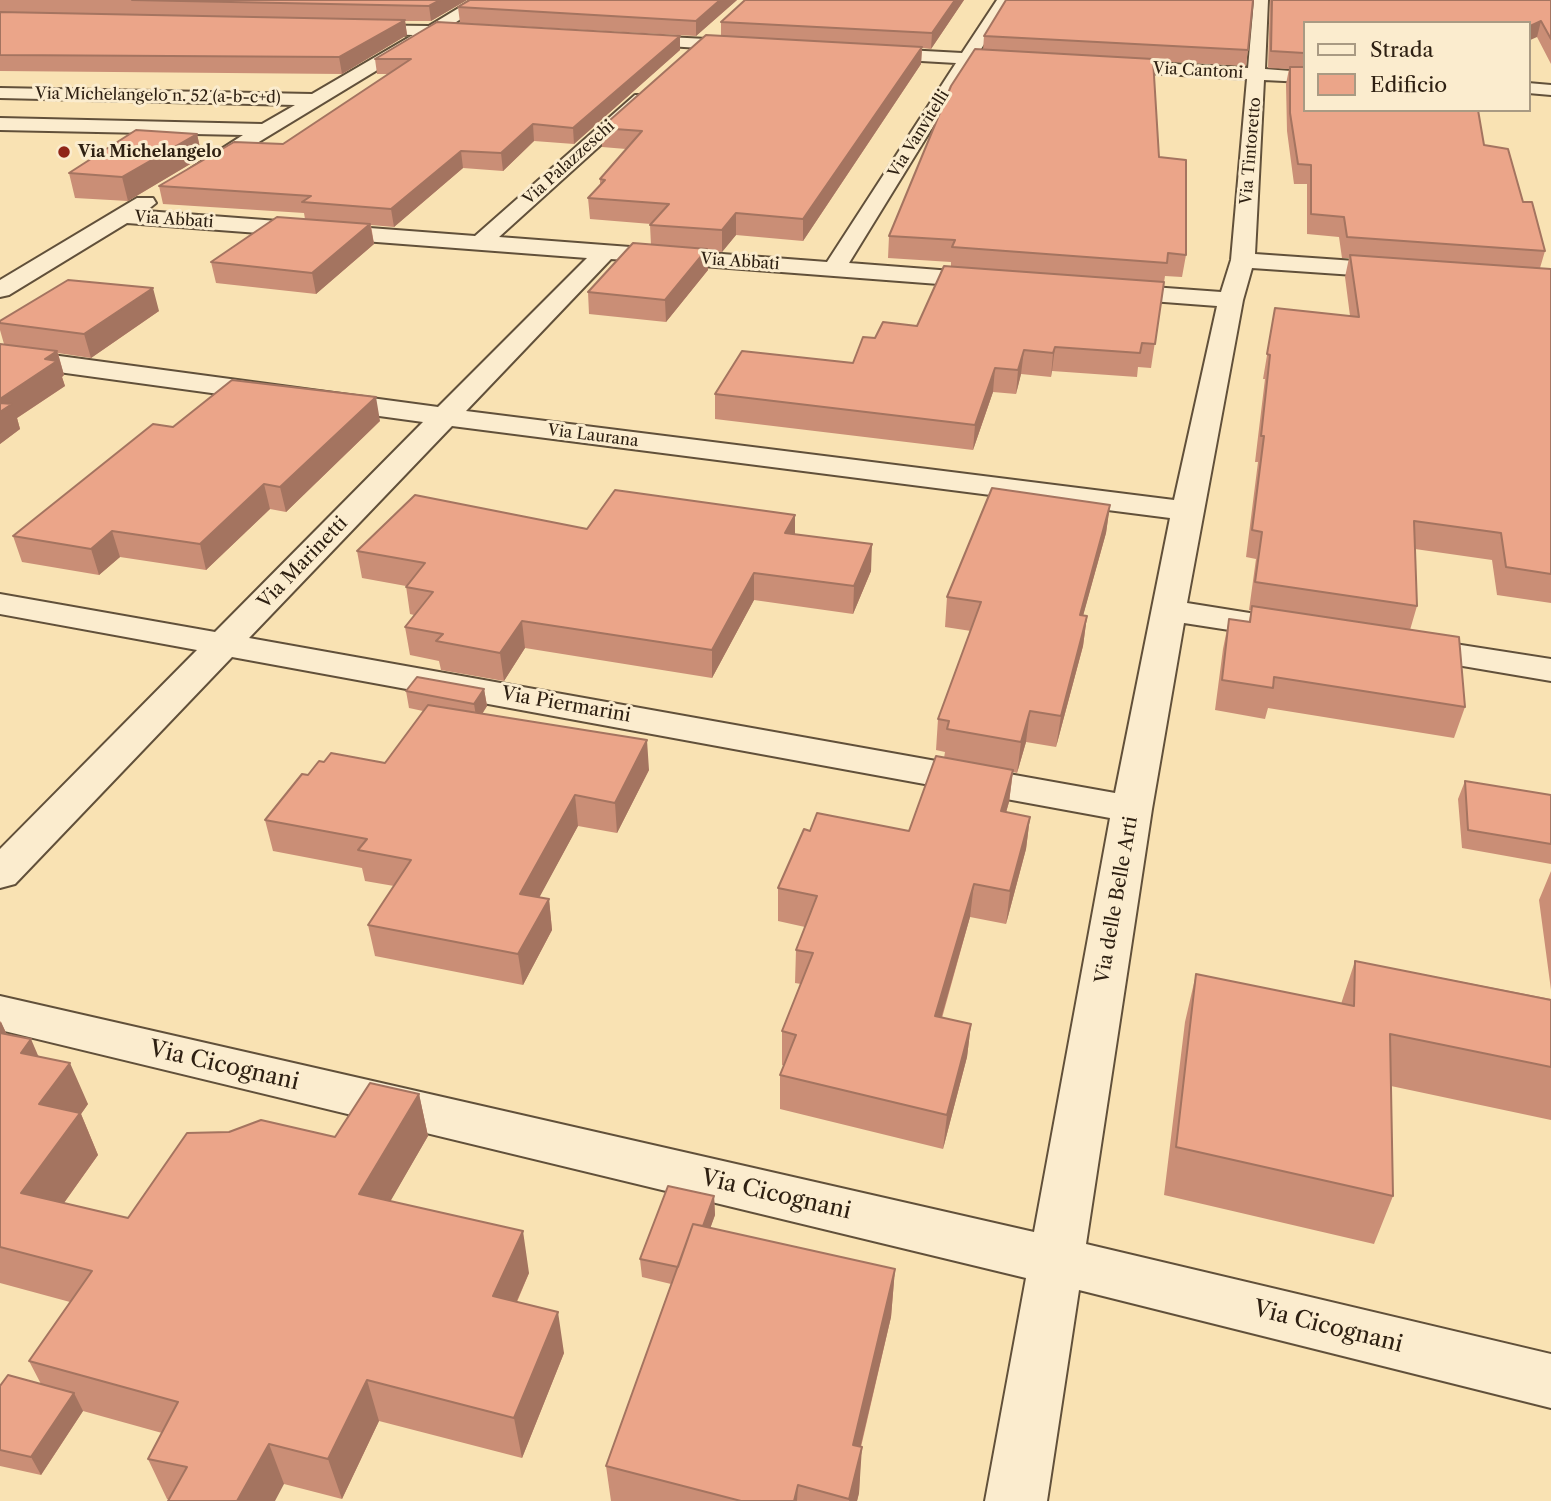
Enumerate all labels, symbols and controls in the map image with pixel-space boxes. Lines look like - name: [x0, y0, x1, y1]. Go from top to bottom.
- legend: [1302, 21, 1530, 112]
- text: Strada: [1370, 37, 1434, 62]
- street label: Via Cantoni: [1152, 59, 1244, 83]
- text: Edificio: [1370, 72, 1447, 97]
- street label: Via Michelangelo n. 52 (a-b-c+d): [35, 84, 281, 108]
- street label: Via Vanvitelli: [884, 87, 954, 181]
- street label: Via Tintoretto: [1237, 96, 1265, 206]
- street label: Via Palazzeschi: [519, 117, 619, 209]
- place label: Via Michelangelo: [78, 142, 222, 162]
- marker: Via Michelangelo: [56, 144, 72, 160]
- street label: Via Abbati: [134, 208, 214, 232]
- street label: Via Abbati: [700, 250, 780, 274]
- street label: Via Laurana: [546, 421, 640, 451]
- street label: Via Marinetti: [253, 512, 353, 614]
- street label: Via Piermarini: [500, 682, 632, 728]
- street label: Via delle Belle Arti: [1091, 815, 1143, 985]
- street label: Via Cicognani: [146, 1035, 302, 1097]
- street label: Via Cicognani: [698, 1164, 854, 1226]
- street label: Via Cicognani: [1251, 1295, 1405, 1359]

